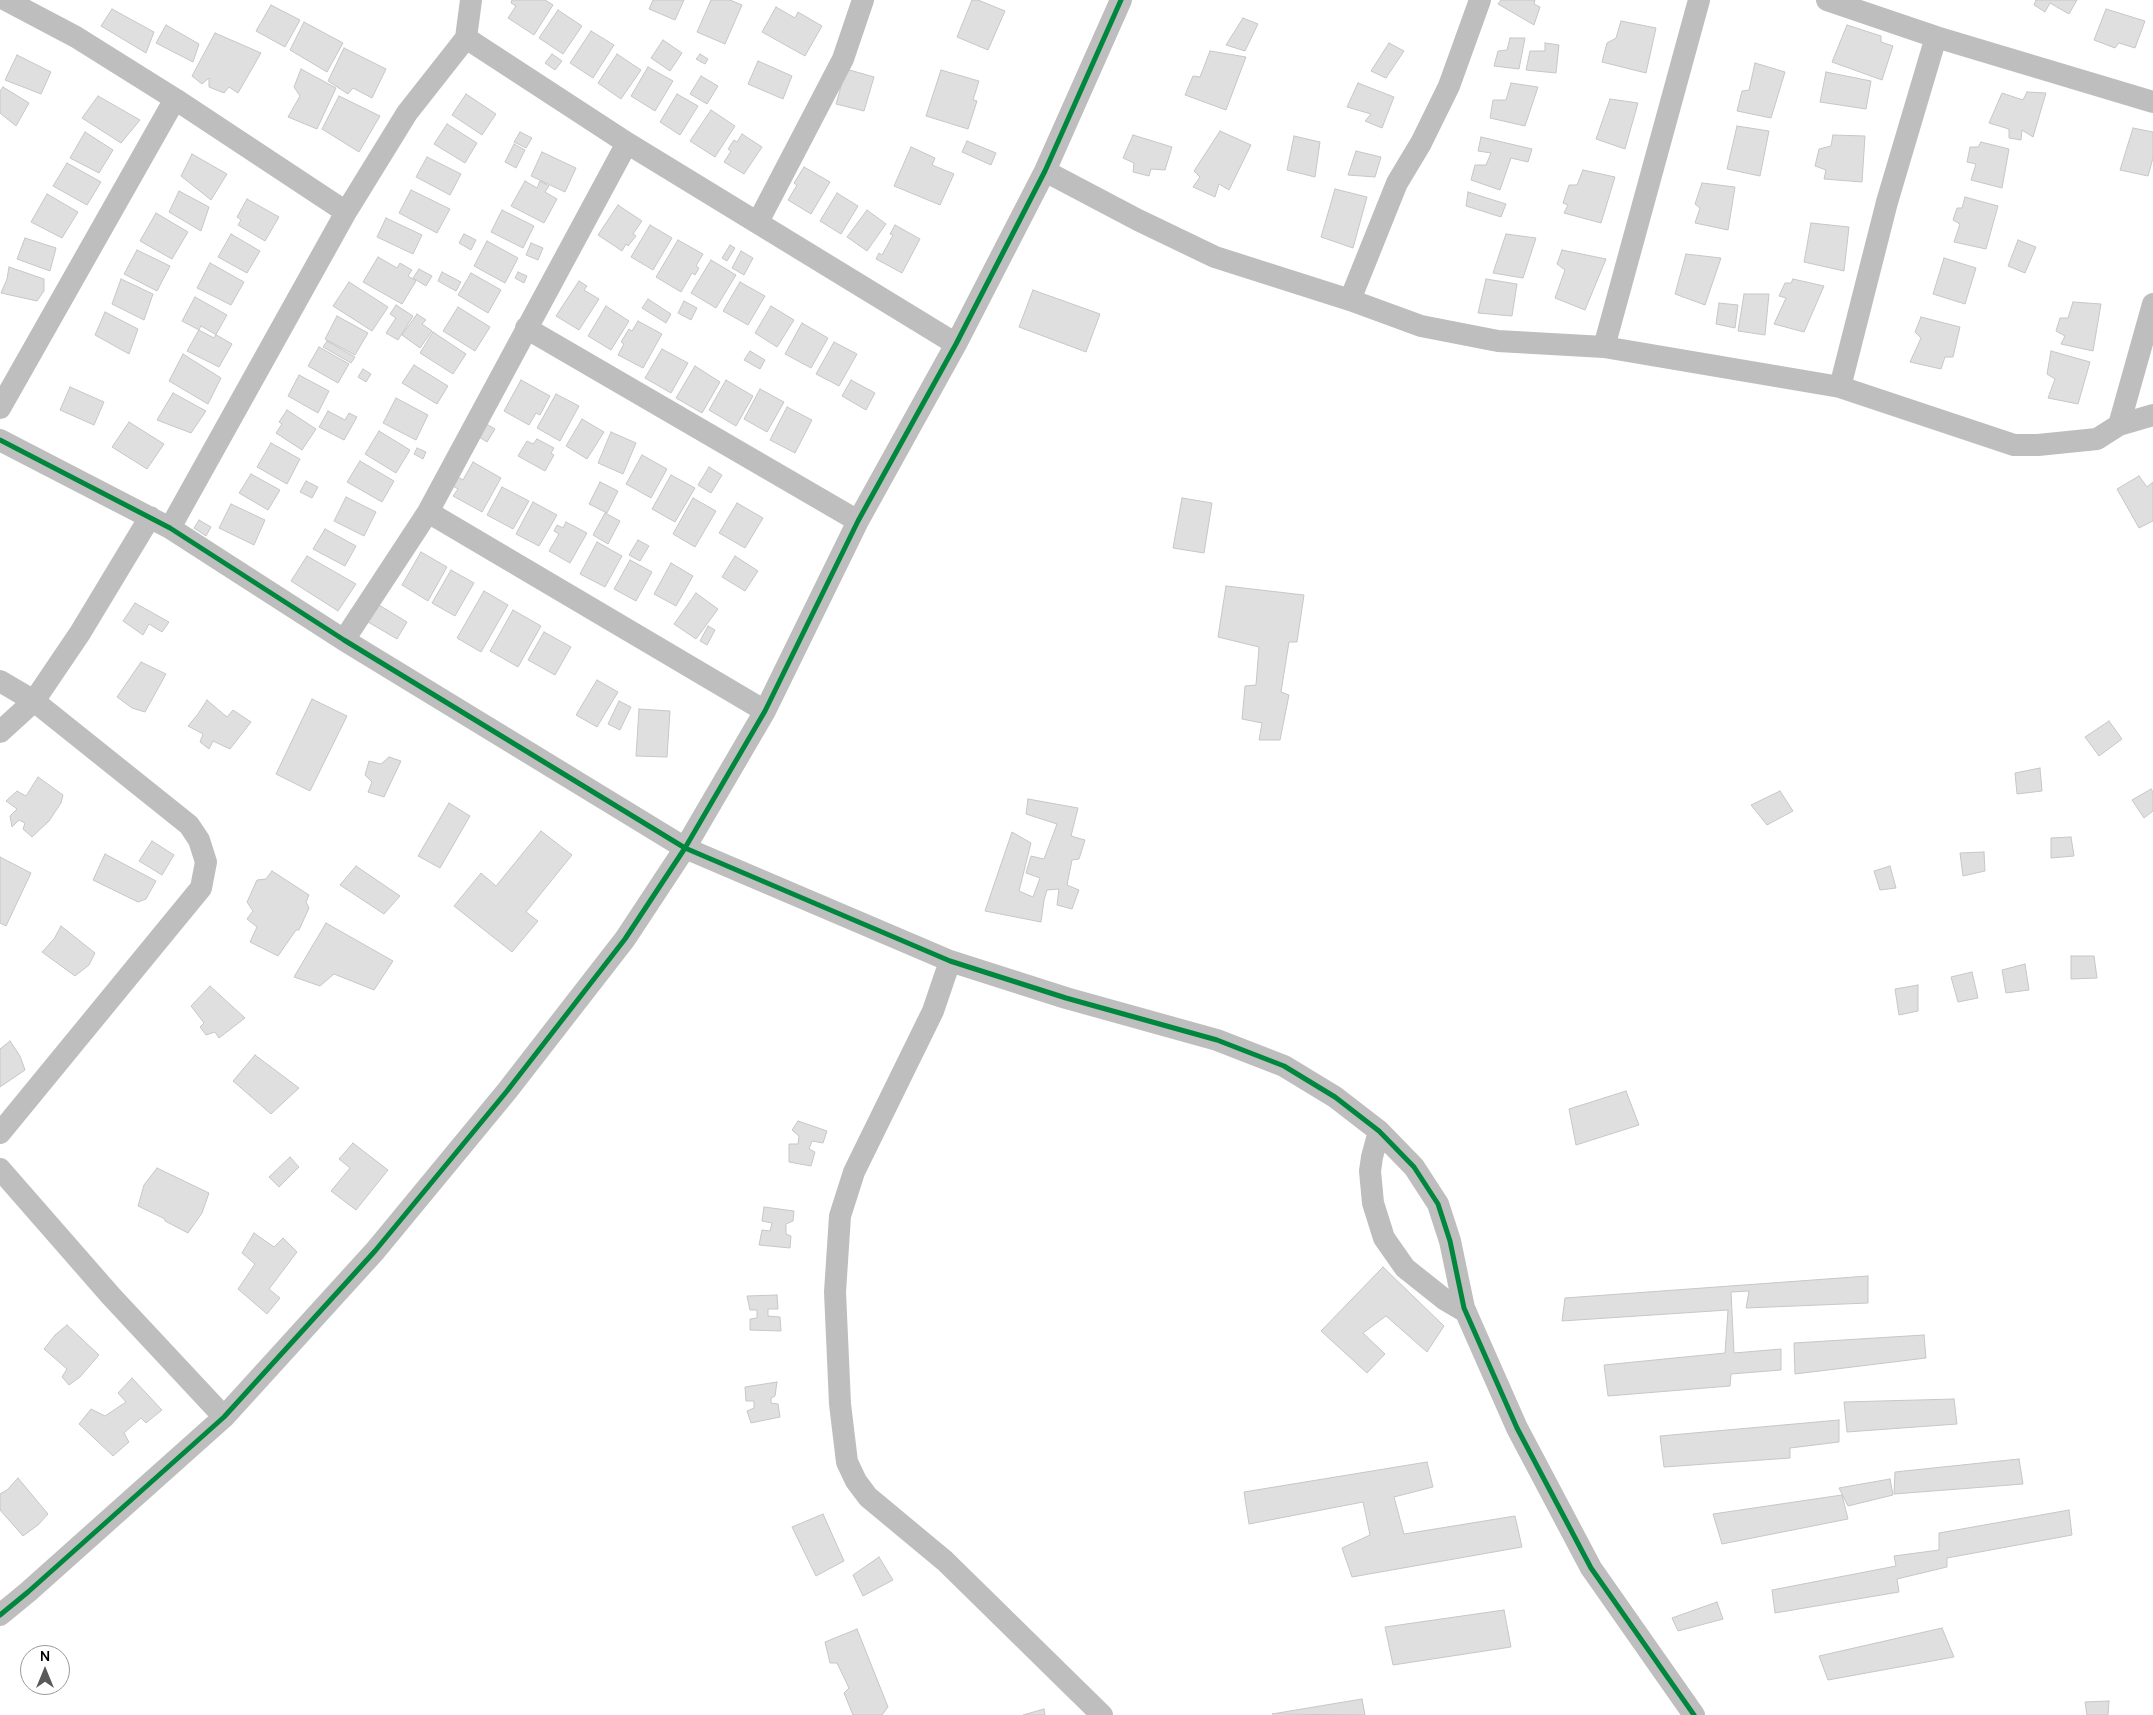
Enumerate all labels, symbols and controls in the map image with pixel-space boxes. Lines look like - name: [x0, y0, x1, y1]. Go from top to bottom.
- north arrow: [20, 1645, 70, 1695]
- text: N: [40, 1646, 50, 1665]

